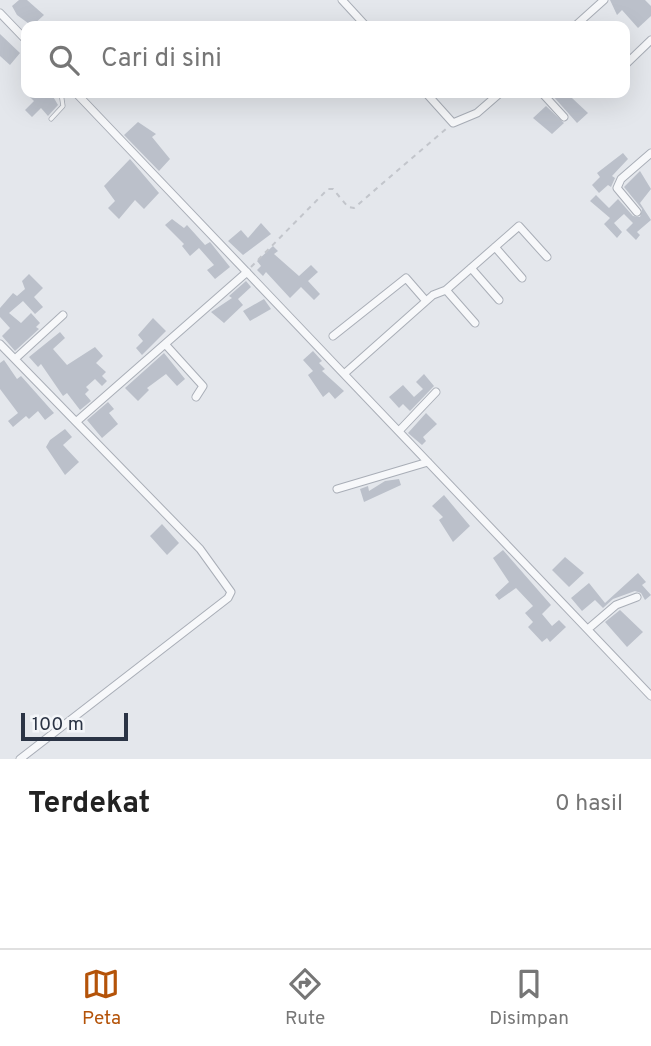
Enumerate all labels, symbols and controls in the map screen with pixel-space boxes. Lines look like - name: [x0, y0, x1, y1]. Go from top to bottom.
- search box: [21, 21, 630, 98]
- icon: search: [45, 41, 83, 79]
- text: Cari di sini: [101, 43, 222, 76]
- scale bar: [21, 710, 128, 742]
- text: 100 m: [32, 713, 84, 737]
- text: Terdekat: [28, 786, 150, 823]
- text: 0 hasil: [555, 790, 623, 819]
- tab: Peta: [82, 965, 121, 1031]
- tab: Rute: [285, 965, 325, 1031]
- tab: Disimpan: [489, 965, 569, 1031]

